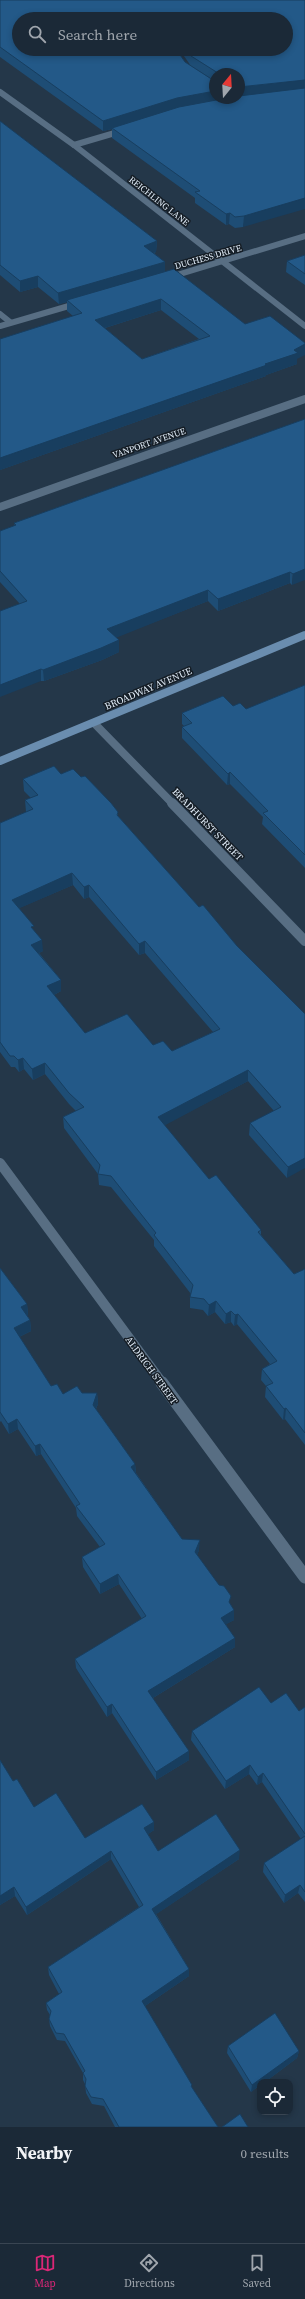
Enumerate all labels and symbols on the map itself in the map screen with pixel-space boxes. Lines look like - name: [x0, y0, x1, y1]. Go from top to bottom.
- north arrow: [209, 68, 245, 104]
- street label: REICHLING LANE: [126, 174, 192, 229]
- street label: DUCHESS DRIVE: [173, 242, 243, 272]
- street label: VANPORT AVENUE: [111, 425, 188, 461]
- street label: BROADWAY AVENUE: [103, 664, 194, 713]
- street label: BRADHURST STREET: [170, 785, 246, 864]
- street label: ALDRICH STREET: [122, 1334, 181, 1407]

